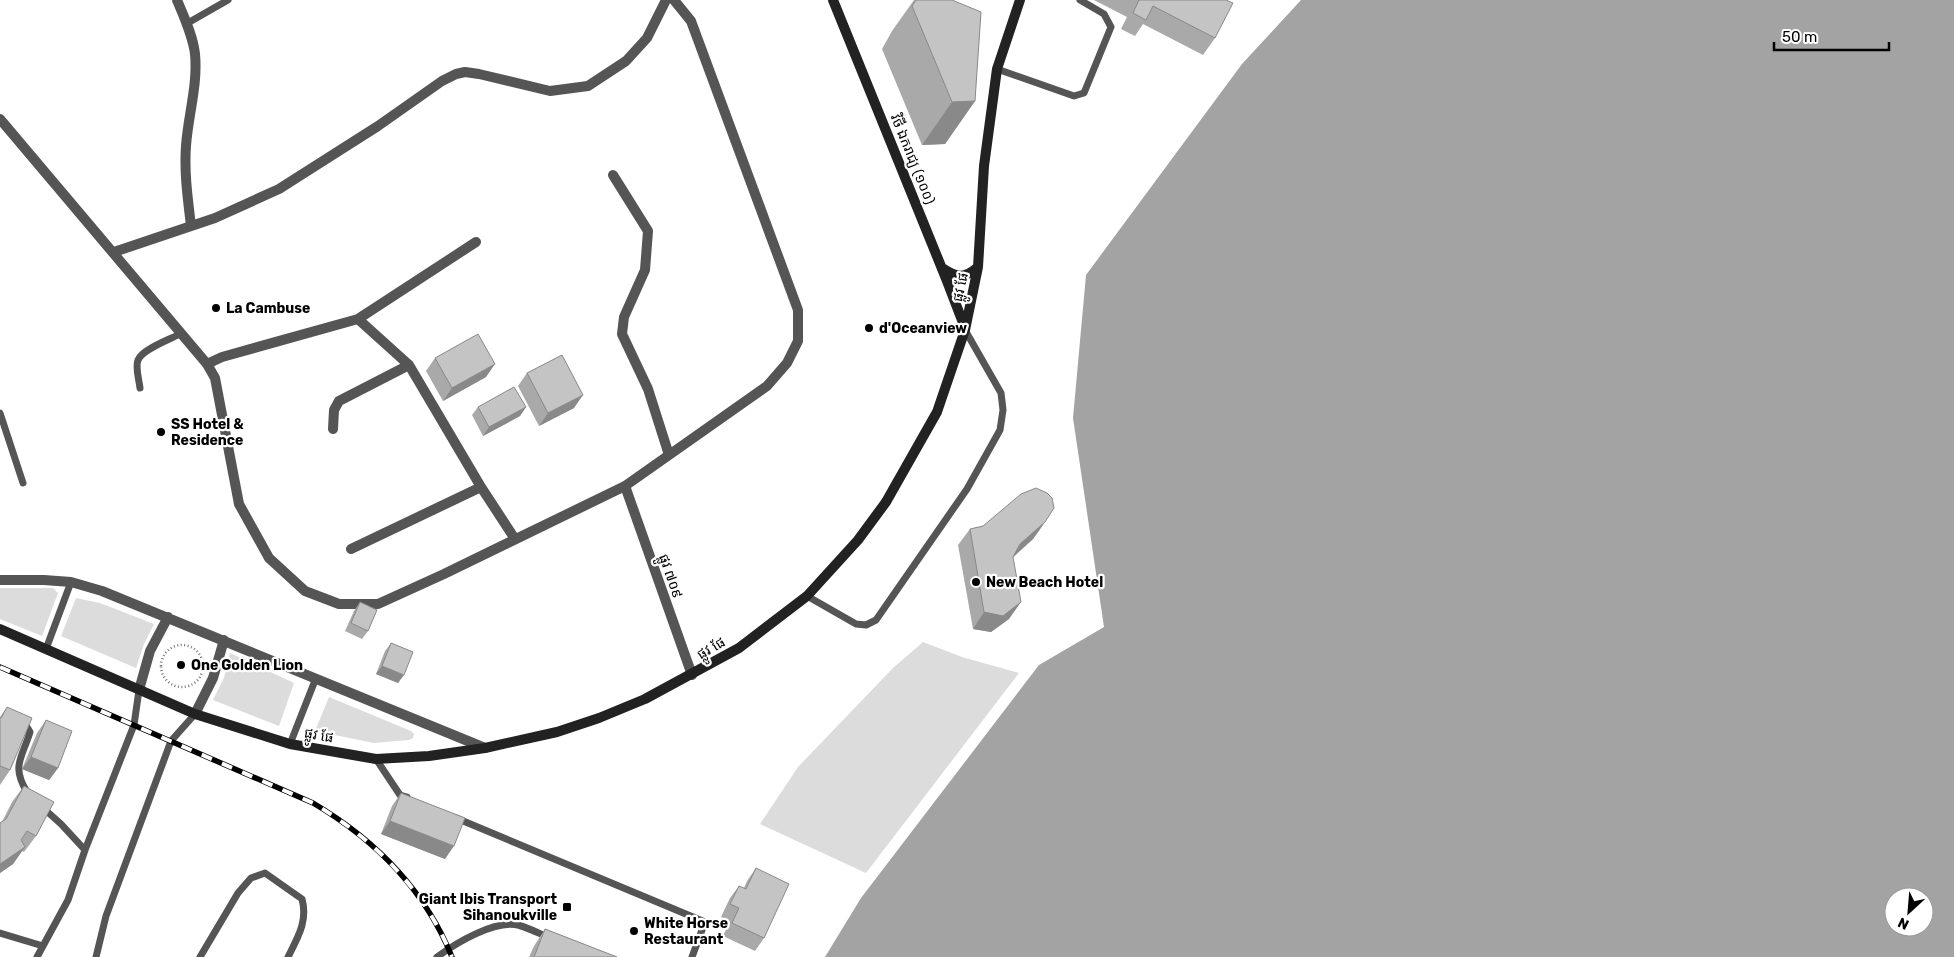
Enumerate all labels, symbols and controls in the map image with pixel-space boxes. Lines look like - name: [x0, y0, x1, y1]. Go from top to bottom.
- scale bar: [1774, 20, 1889, 52]
- text: 50 m: [1782, 28, 1817, 46]
- street label: វិថី ឯករាជ្យ (១០០): [886, 111, 939, 207]
- street label: ផ្លូវ ផែ: [949, 271, 975, 304]
- place label: La Cambuse: [226, 300, 310, 317]
- marker: La Cambuse: [210, 302, 222, 314]
- place label: d'Oceanview: [879, 320, 967, 337]
- marker: d'Oceanview: [863, 322, 875, 334]
- place label: SS Hotel & Residence: [171, 416, 244, 449]
- marker: SS Hotel & Residence: [155, 426, 167, 438]
- street label: ផ្លូវ ៧០៩: [652, 552, 686, 602]
- place label: New Beach Hotel: [986, 574, 1103, 591]
- marker: New Beach Hotel: [970, 576, 982, 588]
- street label: ផ្លូវ ផែ: [694, 634, 730, 666]
- place label: One Golden Lion: [191, 657, 303, 674]
- marker: One Golden Lion: [175, 659, 187, 671]
- street label: ផ្លូវ ផែ: [302, 725, 335, 750]
- north arrow: [1884, 887, 1934, 937]
- place label: Giant Ibis Transport Sihanoukville: [419, 891, 557, 924]
- marker: Giant Ibis Transport Sihanoukville: [561, 901, 573, 913]
- text: N: [1895, 913, 1912, 933]
- place label: White Horse Restaurant: [644, 915, 728, 948]
- marker: White Horse Restaurant: [628, 925, 640, 937]

